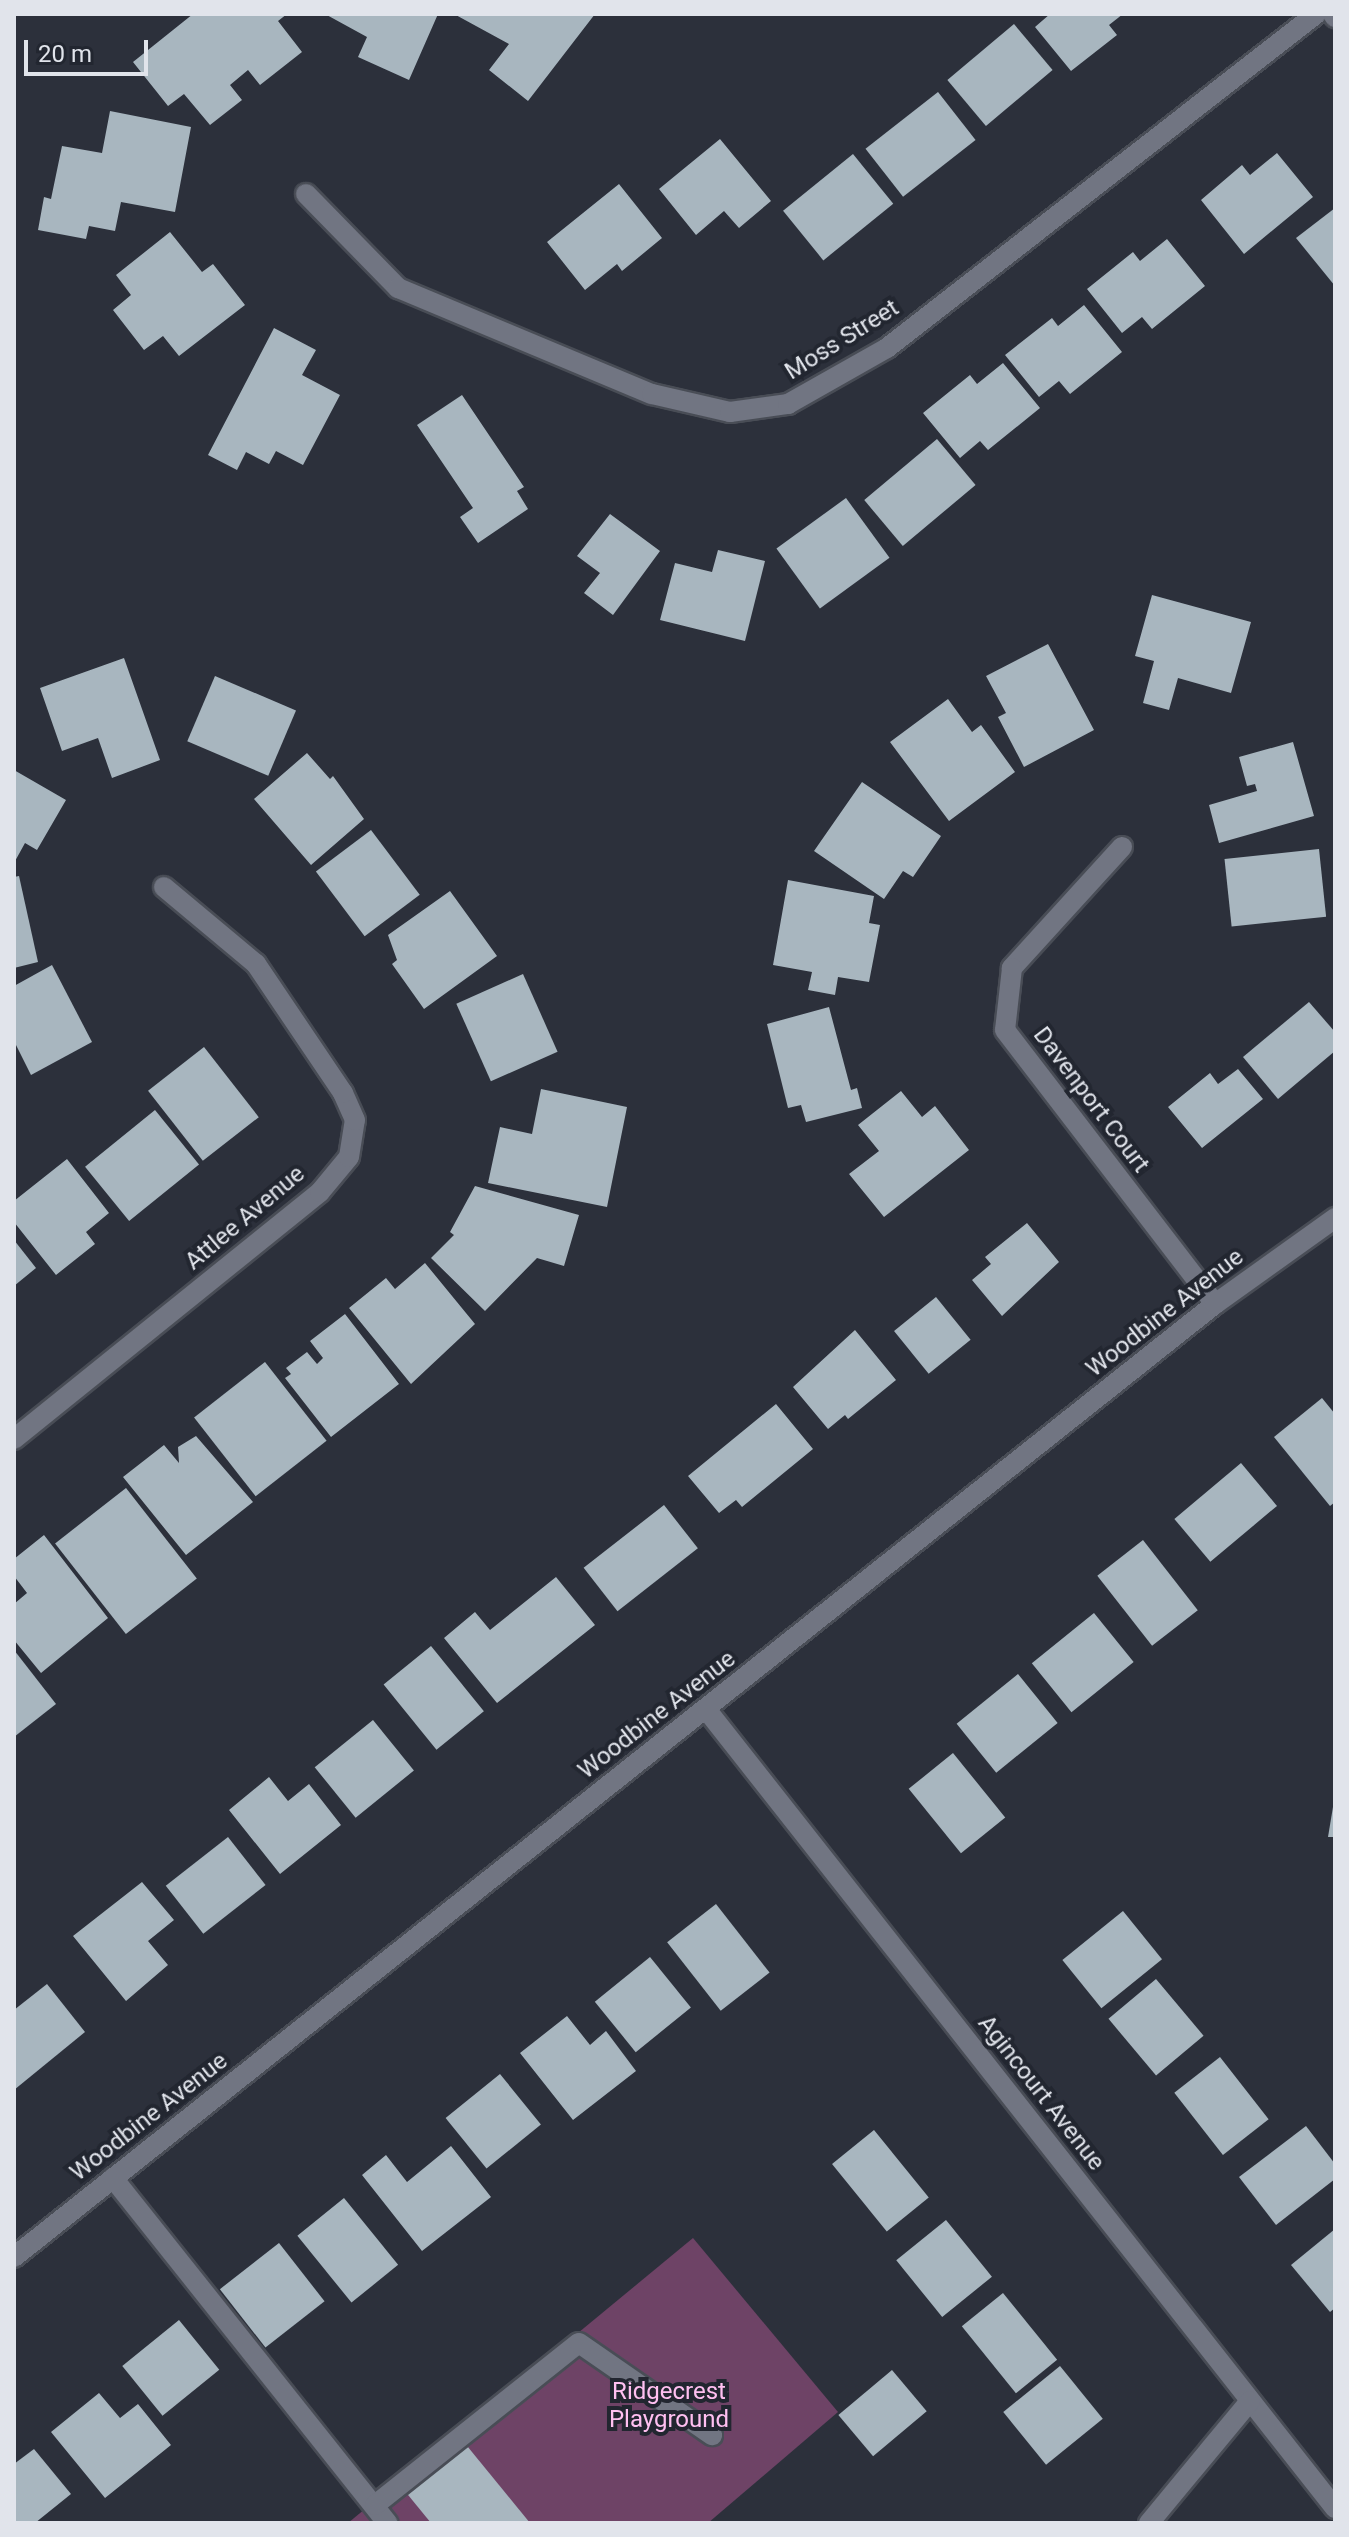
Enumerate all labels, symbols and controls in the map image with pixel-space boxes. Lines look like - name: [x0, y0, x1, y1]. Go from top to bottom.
- scale bar: [28, 24, 152, 74]
- text: 20 m: [38, 40, 92, 68]
- street label: Moss Street: [780, 294, 904, 386]
- street label: Davenport Court: [1027, 1022, 1155, 1178]
- street label: Attlee Avenue: [179, 1160, 311, 1276]
- street label: Woodbine Avenue: [1081, 1243, 1249, 1383]
- street label: Woodbine Avenue: [573, 1645, 741, 1785]
- street label: Agincourt Avenue: [972, 2010, 1110, 2176]
- street label: Woodbine Avenue: [65, 2047, 233, 2187]
- park label: Ridgecrest Playground: [609, 2378, 729, 2434]

